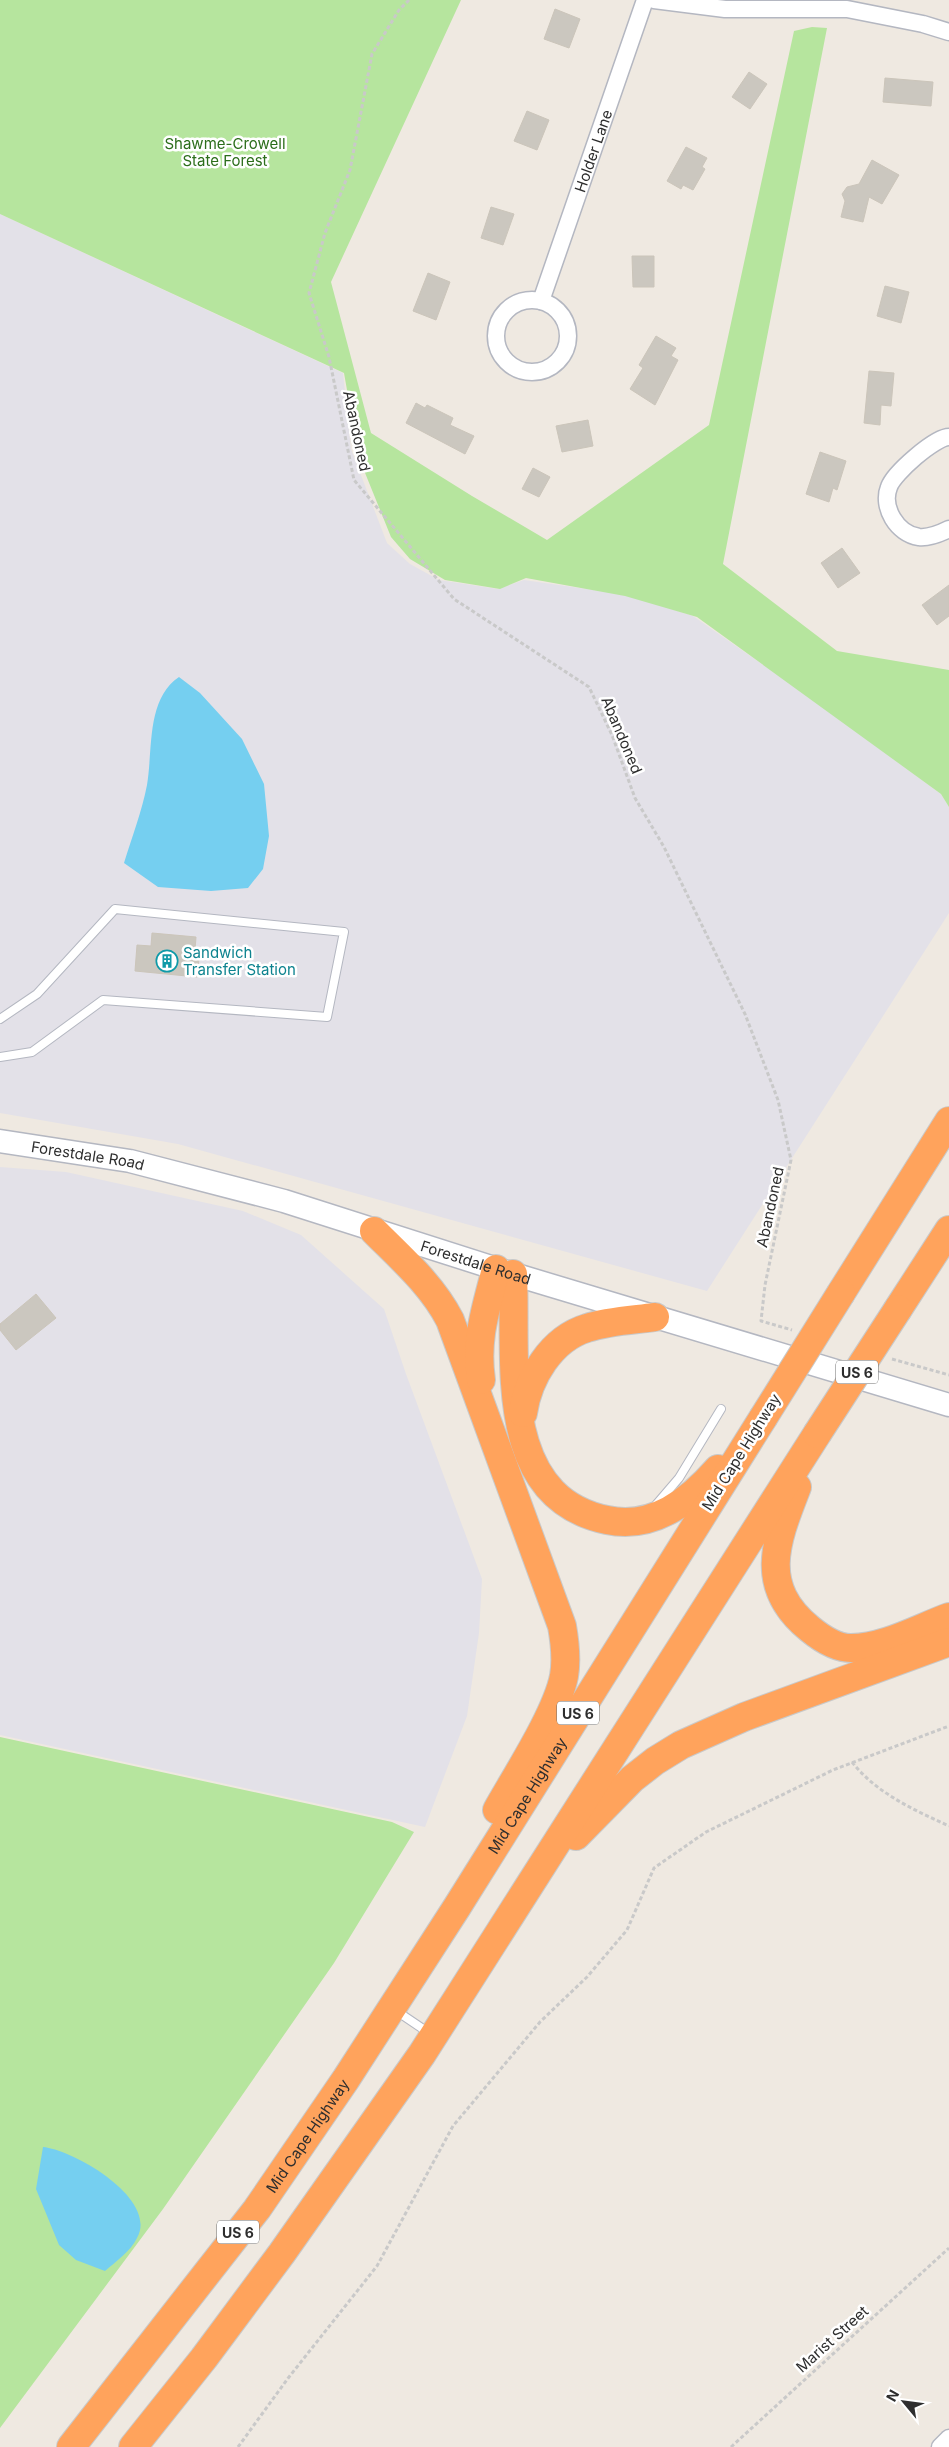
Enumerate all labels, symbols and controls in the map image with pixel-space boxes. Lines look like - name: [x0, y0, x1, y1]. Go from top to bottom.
- street label: Holder Lane: [570, 107, 616, 195]
- park label: Shawme-Crowell State Forest: [164, 134, 286, 170]
- street label: Abandoned: [339, 389, 375, 473]
- street label: Abandoned: [597, 694, 647, 776]
- place label: Sandwich Transfer Station: [183, 943, 296, 979]
- building icon: Sandwich Transfer Station: [155, 949, 179, 973]
- street label: Forestdale Road: [30, 1136, 147, 1174]
- street label: Abandoned: [752, 1165, 788, 1249]
- street label: Forestdale Road: [418, 1236, 533, 1288]
- road number: US 6: [836, 1360, 878, 1384]
- street label: Mid Cape Highway: [697, 1390, 785, 1514]
- road number: US 6: [557, 1702, 599, 1725]
- street label: Mid Cape Highway: [483, 1733, 571, 1857]
- street label: Mid Cape Highway: [262, 2075, 353, 2196]
- road number: US 6: [217, 2220, 259, 2244]
- street label: Marist Street: [792, 2301, 872, 2376]
- north arrow: [879, 2377, 929, 2427]
- text: N: [882, 2387, 902, 2404]

